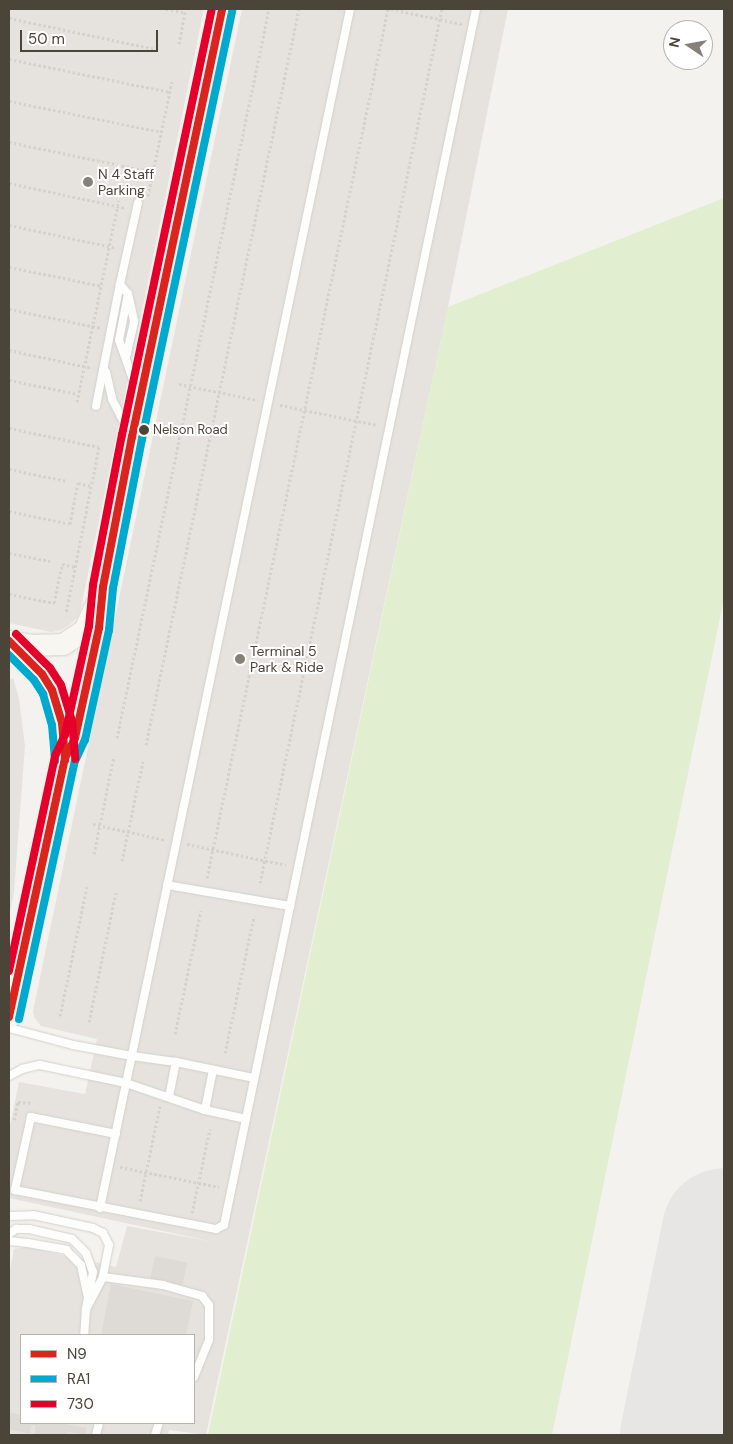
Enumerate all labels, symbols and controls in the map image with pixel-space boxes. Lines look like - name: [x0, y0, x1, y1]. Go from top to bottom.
- scale bar: [22, 20, 160, 52]
- north arrow: [663, 20, 713, 70]
- text: 50 m: [28, 29, 65, 49]
- text: N: [664, 35, 684, 49]
- place label: N 4 Staff Parking: [98, 166, 154, 198]
- marker: N 4 Staff Parking: [82, 176, 94, 188]
- place label: Nelson Road: [153, 422, 228, 438]
- marker: Nelson Road: [139, 425, 149, 435]
- place label: Terminal 5 Park & Ride: [250, 643, 324, 676]
- marker: Terminal 5 Park & Ride: [234, 653, 246, 665]
- legend: [20, 1334, 195, 1424]
- text: N9: [67, 1344, 87, 1364]
- text: RA1: [67, 1369, 90, 1389]
- text: 730: [67, 1394, 94, 1414]

